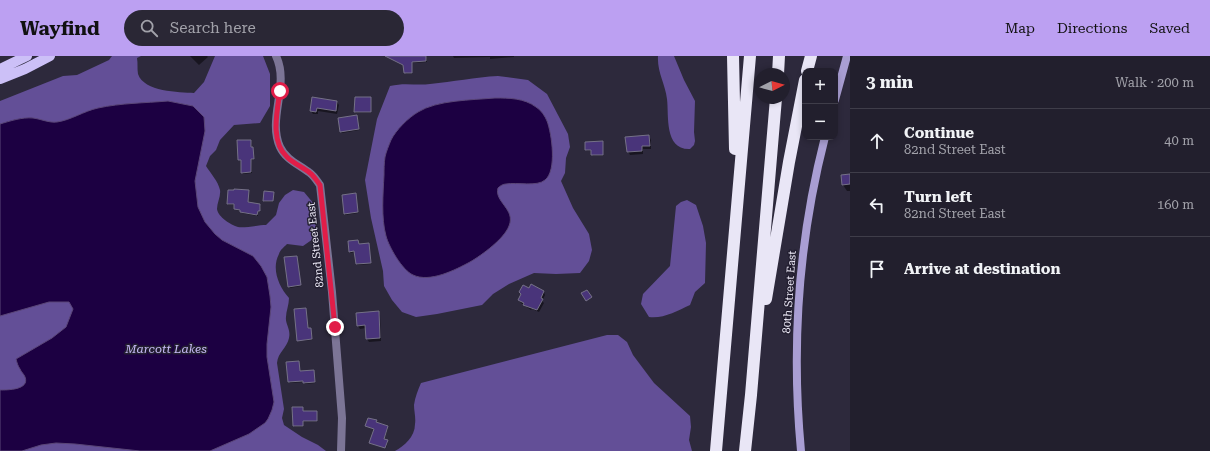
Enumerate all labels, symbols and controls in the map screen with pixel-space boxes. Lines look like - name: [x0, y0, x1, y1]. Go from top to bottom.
- search box: [124, 10, 404, 46]
- text: Wayfind: [20, 17, 100, 40]
- icon: search: [138, 17, 160, 39]
- text: Search here: [170, 19, 256, 37]
- text: Map: [1005, 20, 1035, 36]
- text: Directions: [1057, 20, 1127, 36]
- text: Saved: [1149, 20, 1190, 36]
- north arrow: [754, 68, 790, 104]
- map controls: [802, 68, 838, 140]
- button: +: [802, 68, 838, 104]
- text: 3 min: [866, 72, 913, 92]
- text: Walk · 200 m: [1115, 75, 1194, 90]
- route start: [271, 82, 289, 100]
- button: −: [802, 104, 838, 140]
- text: Continue: [904, 124, 974, 142]
- icon: ahead: [866, 130, 888, 152]
- text: 40 m: [1164, 133, 1194, 148]
- text: 82nd Street East: [904, 142, 1006, 157]
- text: Turn left: [904, 188, 972, 206]
- icon: left: [866, 194, 888, 216]
- text: 160 m: [1157, 197, 1194, 212]
- street label: 82nd Street East: [305, 202, 326, 288]
- text: 82nd Street East: [904, 206, 1006, 221]
- street label: 80th Street East: [780, 250, 799, 334]
- icon: arrive: [866, 258, 888, 280]
- text: Arrive at destination: [904, 260, 1060, 278]
- route end: [326, 318, 344, 336]
- water label: Marcott Lakes: [124, 342, 207, 356]

